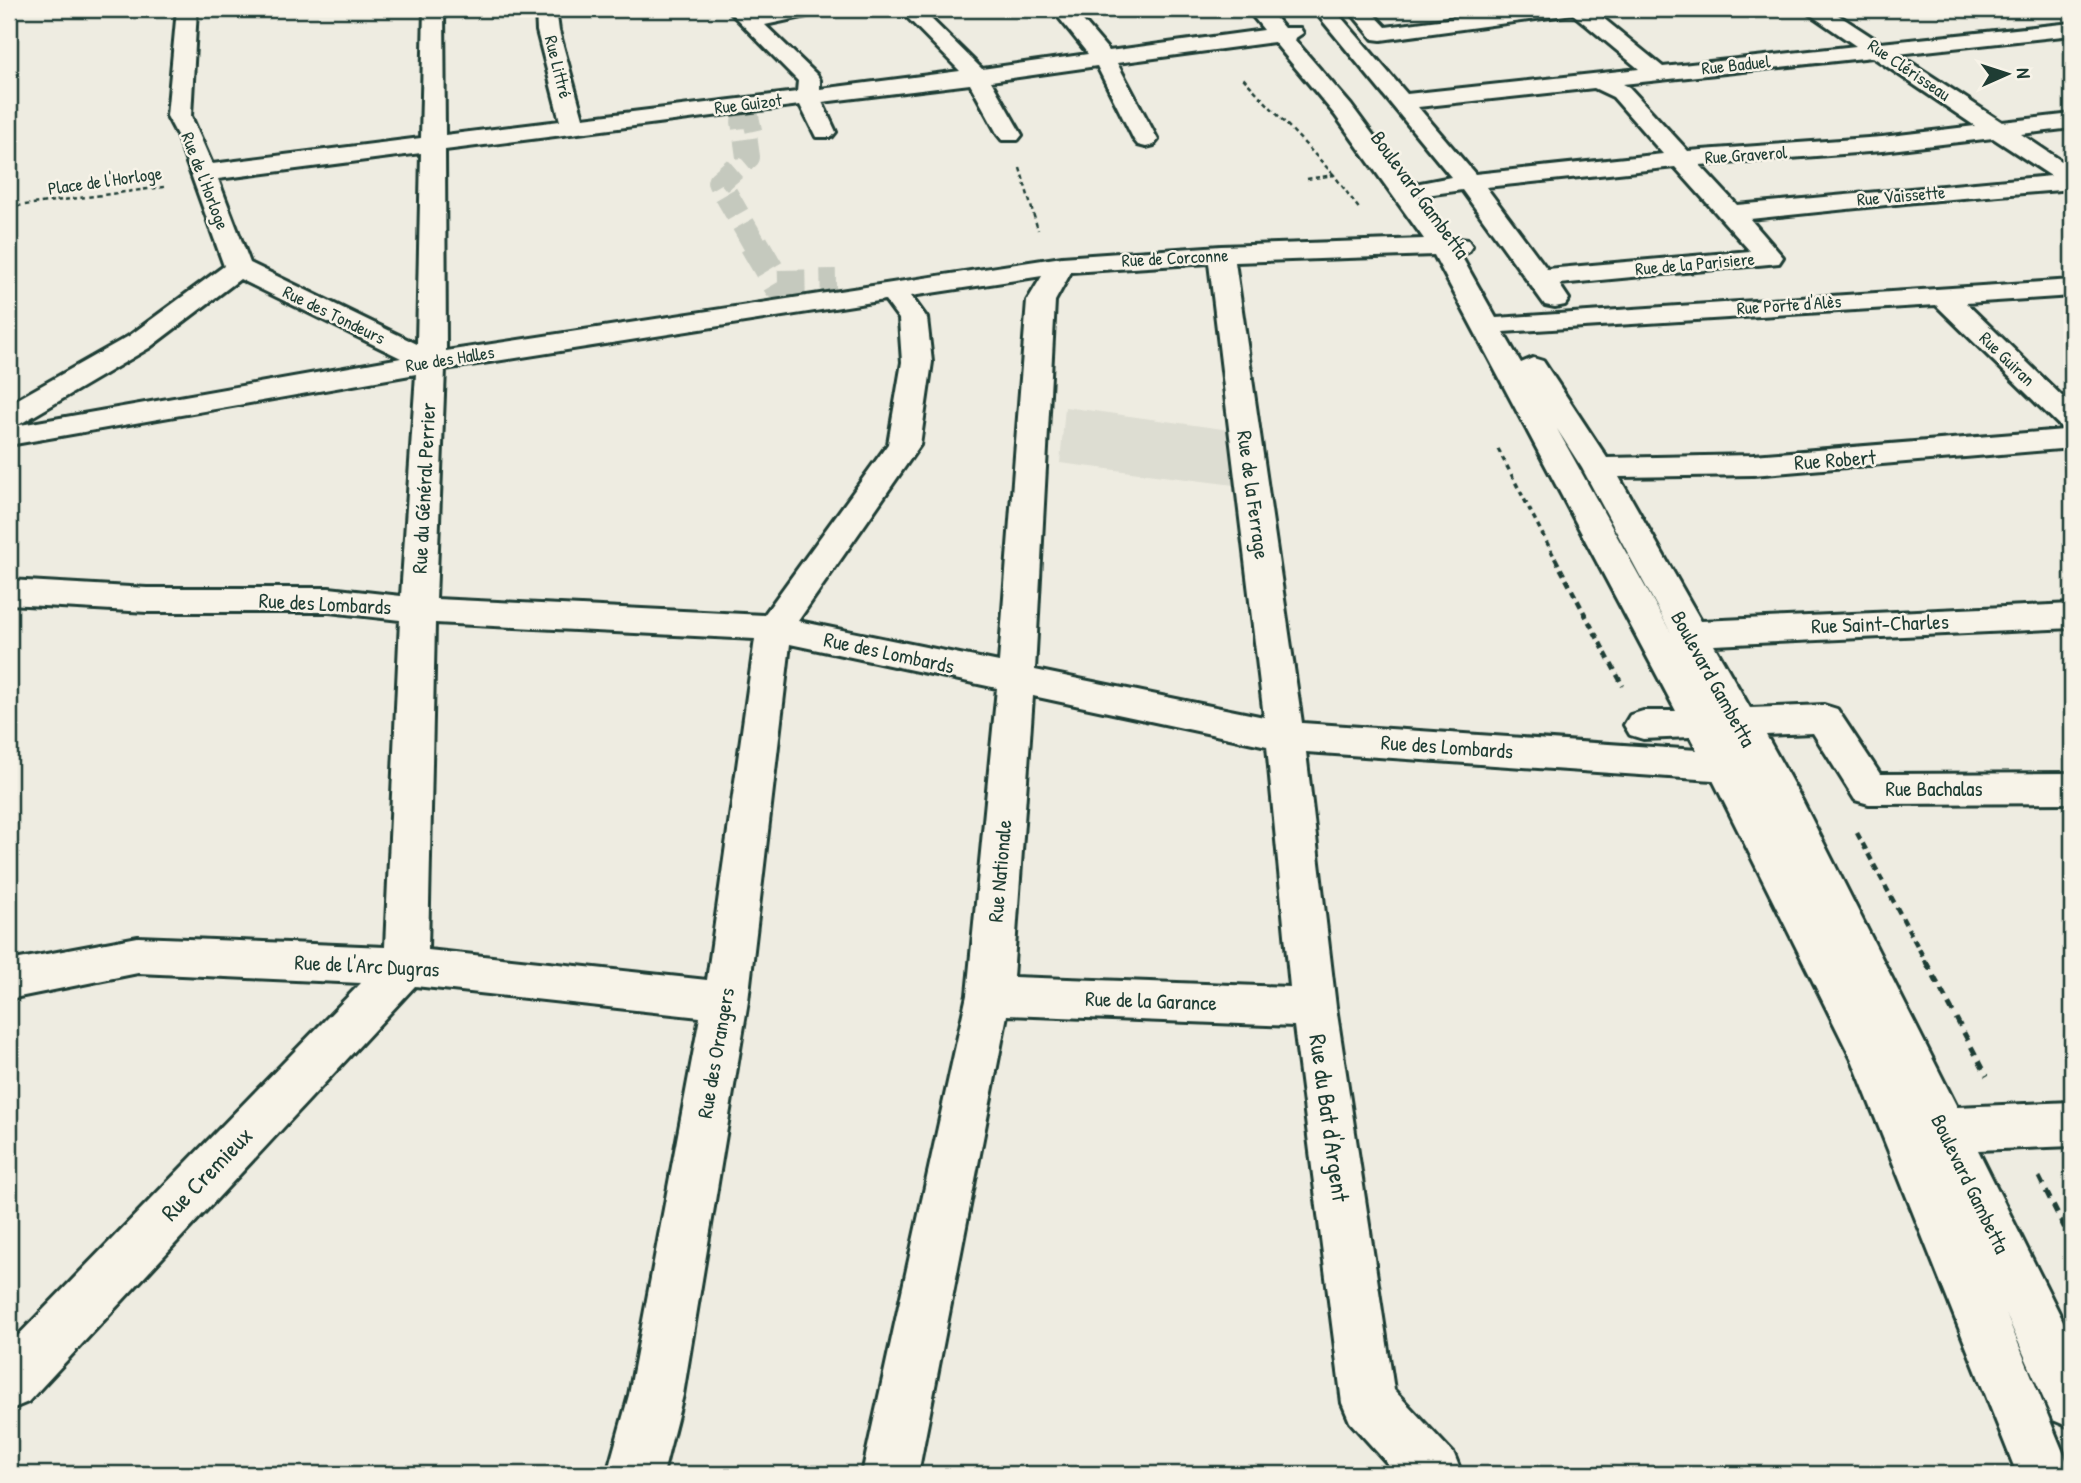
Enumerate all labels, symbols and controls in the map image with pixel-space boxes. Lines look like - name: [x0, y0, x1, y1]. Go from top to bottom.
- street label: Rue Littré: [539, 33, 578, 101]
- street label: Rue Clérisseau: [1863, 33, 1956, 106]
- north arrow: [1972, 38, 2042, 108]
- street label: Rue Baduel: [1700, 48, 1772, 81]
- text: N: [2011, 67, 2037, 79]
- street label: Rue Guizot: [713, 87, 784, 120]
- street label: Boulevard Gambetta: [1364, 125, 1477, 265]
- street label: Rue de l'Horloge: [175, 128, 236, 233]
- street label: Rue Graverol: [1704, 139, 1788, 170]
- street label: Place de l'Horloge: [46, 160, 163, 201]
- street label: Rue Vaissette: [1856, 179, 1946, 212]
- street label: Rue de Corconne: [1121, 242, 1229, 273]
- street label: Rue de la Parisiere: [1634, 246, 1756, 281]
- street label: Rue des Tondeurs: [279, 279, 390, 350]
- street label: Rue Porte d'Alès: [1736, 288, 1842, 321]
- street label: Rue Guiran: [1974, 326, 2041, 391]
- street label: Rue des Halles: [404, 339, 496, 378]
- street label: Rue du Général Perrier: [405, 402, 442, 574]
- street label: Rue de la Ferrage: [1230, 429, 1277, 561]
- street label: Rue Robert: [1793, 442, 1877, 477]
- street label: Rue des Lombards: [258, 586, 392, 621]
- street label: Boulevard Gambetta: [1664, 605, 1763, 752]
- street label: Rue Saint-Charles: [1811, 607, 1949, 640]
- street label: Rue des Lombards: [821, 625, 957, 680]
- street label: Rue des Lombards: [1380, 727, 1514, 766]
- street label: Rue Bachalas: [1885, 774, 1983, 803]
- street label: Rue Nationale: [981, 819, 1018, 923]
- street label: Rue de l'Arc Dugras: [294, 947, 440, 984]
- street label: Rue de la Garance: [1085, 984, 1217, 1017]
- street label: Rue des Orangers: [690, 985, 741, 1120]
- street label: Rue du Bat d'Argent: [1302, 1032, 1358, 1204]
- street label: Boulevard Gambetta: [1924, 1109, 2017, 1258]
- street label: Rue Cremieux: [153, 1119, 259, 1227]

